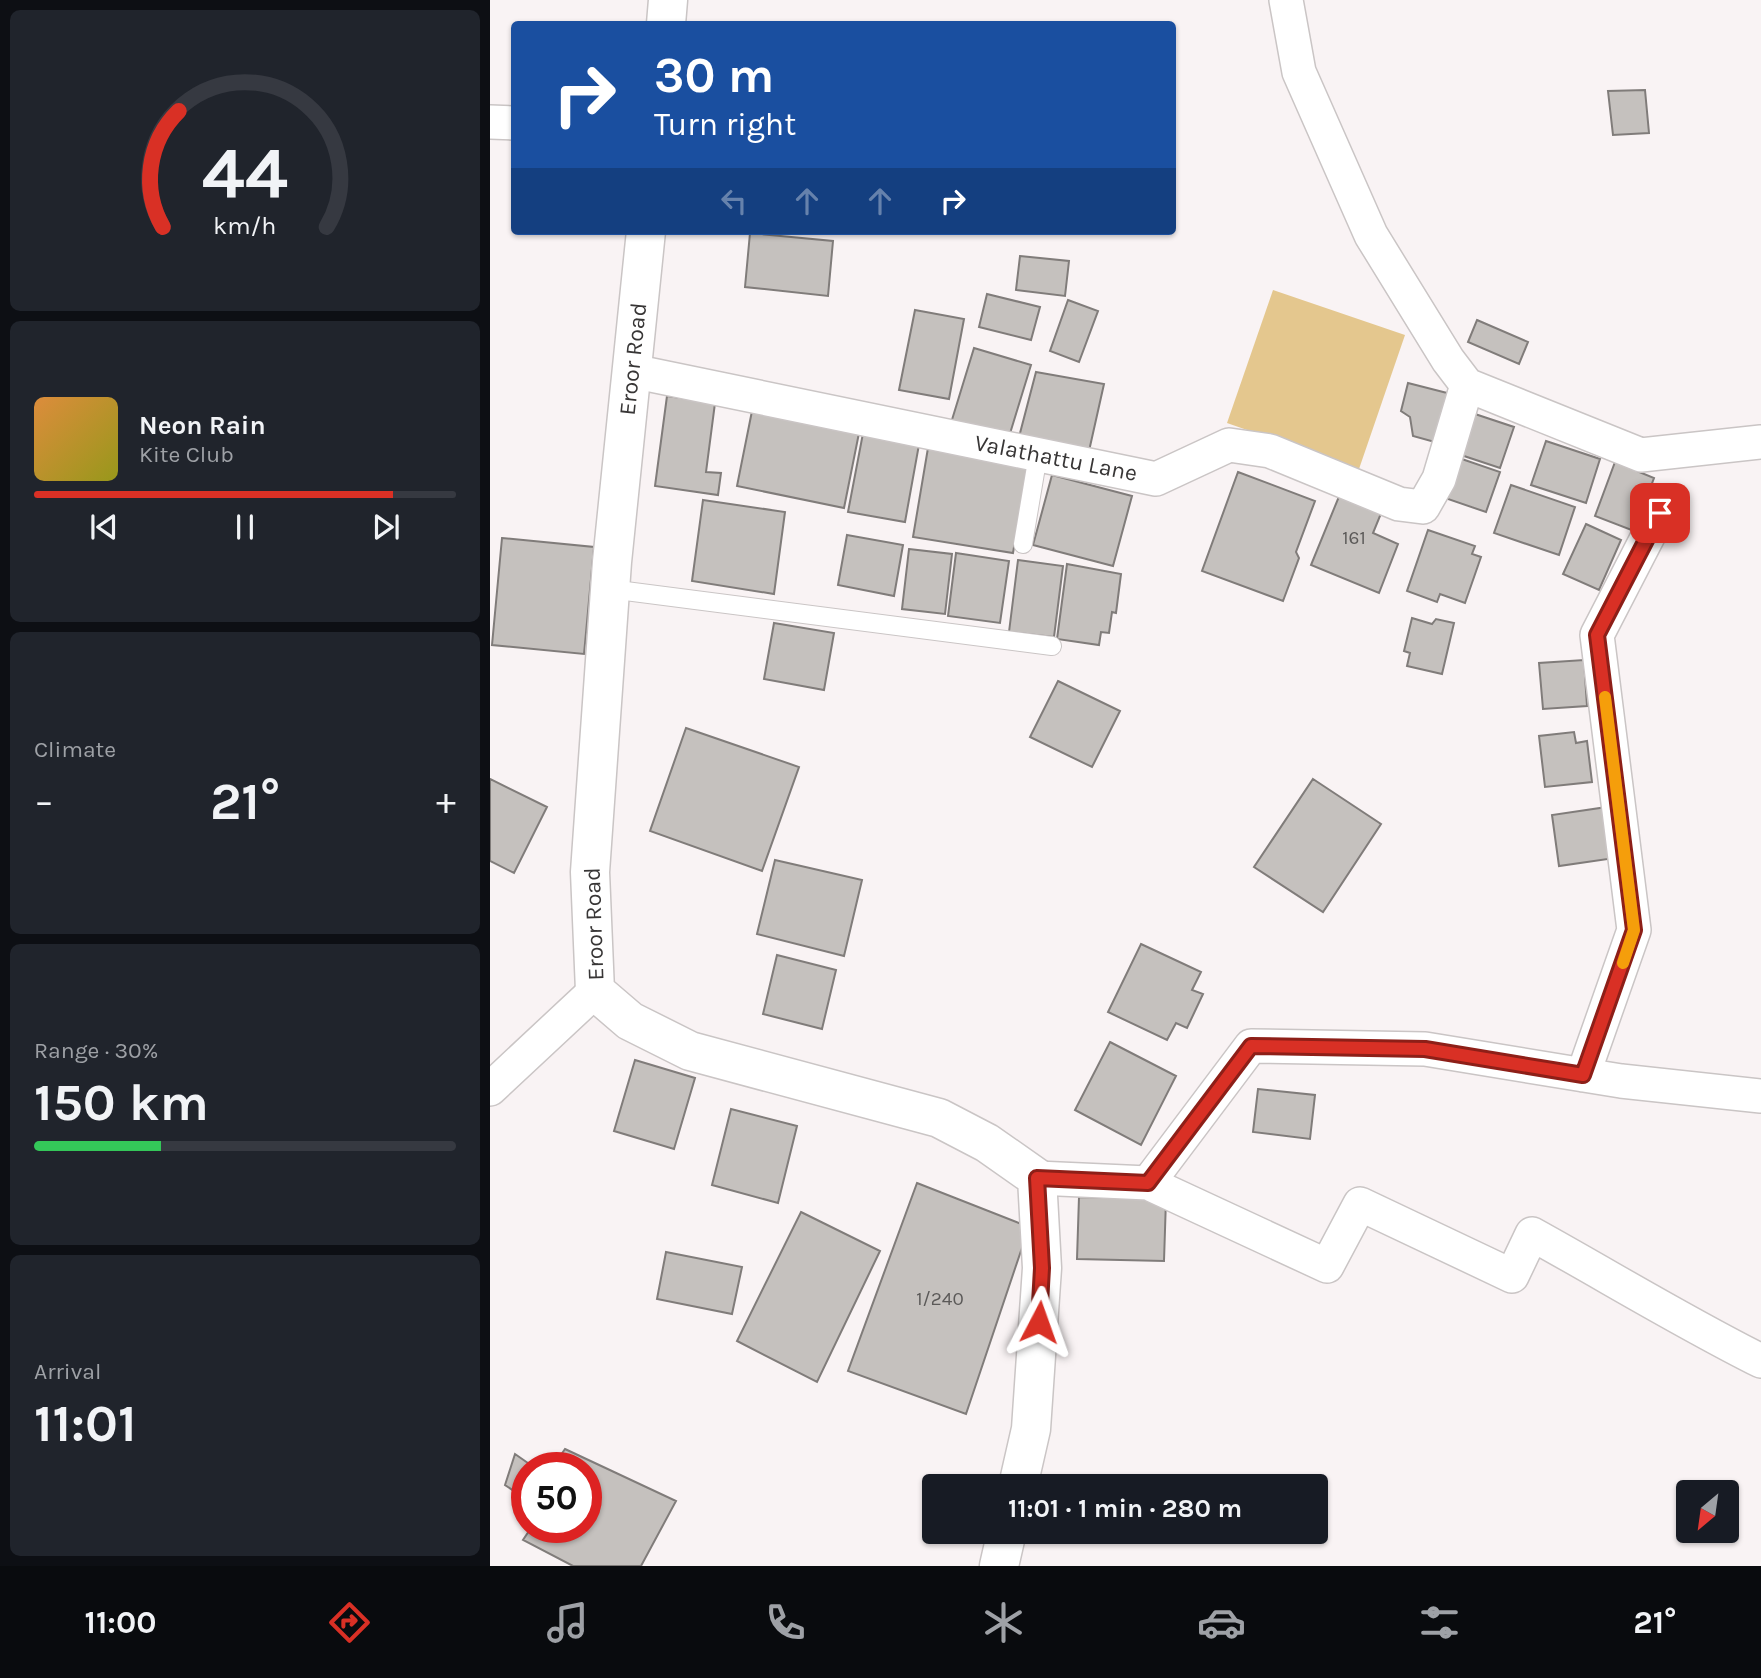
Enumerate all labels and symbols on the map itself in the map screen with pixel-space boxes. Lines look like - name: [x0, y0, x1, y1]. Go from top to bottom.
- street label: Eroor Road: [614, 301, 652, 417]
- street label: Valathattu Lane: [972, 429, 1140, 487]
- pin: [1630, 483, 1690, 543]
- house number: 161: [1342, 527, 1366, 549]
- street label: Eroor Road: [579, 867, 609, 981]
- position arrow: [1002, 1285, 1076, 1359]
- house number: 1/240: [916, 1288, 964, 1310]
- speed limit sign: 50: [511, 1452, 602, 1543]
- north arrow: [1676, 1480, 1740, 1544]

